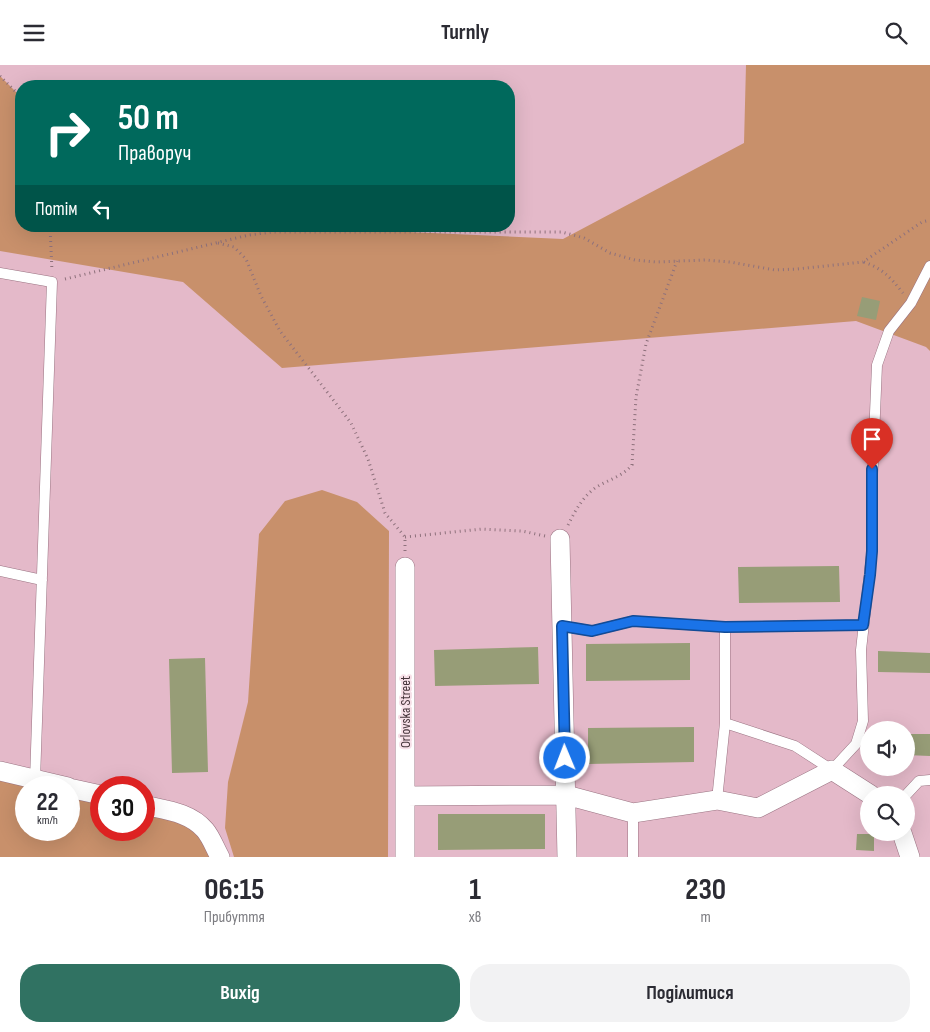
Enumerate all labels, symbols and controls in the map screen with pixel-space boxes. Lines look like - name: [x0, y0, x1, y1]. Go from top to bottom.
- icon: menu: [20, 19, 48, 47]
- text: Turnly: [441, 19, 489, 46]
- icon: search: [882, 19, 910, 47]
- text: 50 m: [118, 97, 179, 140]
- icon: right: [35, 100, 100, 165]
- text: Праворуч: [118, 140, 191, 167]
- icon: left: [88, 195, 116, 223]
- text: Потім: [35, 198, 78, 221]
- pin: [851, 418, 893, 469]
- icon: arrive: [858, 425, 886, 453]
- street label: Orlovska Street: [397, 676, 414, 748]
- map controls: [860, 721, 915, 841]
- button: sound: [860, 721, 915, 776]
- position arrow: [538, 731, 590, 783]
- speed limit sign: 30: [90, 776, 155, 841]
- button: search: [860, 786, 915, 841]
- text: 22: [37, 787, 58, 818]
- text: km/h: [37, 813, 58, 828]
- text: 06:15: [204, 872, 264, 908]
- text: 1: [469, 872, 481, 908]
- text: 230: [685, 872, 726, 908]
- text: Прибуття: [204, 908, 265, 927]
- text: хв: [469, 908, 481, 927]
- text: m: [701, 908, 711, 927]
- button: Вихід: [20, 964, 460, 1022]
- button: Поділитися: [470, 964, 910, 1022]

